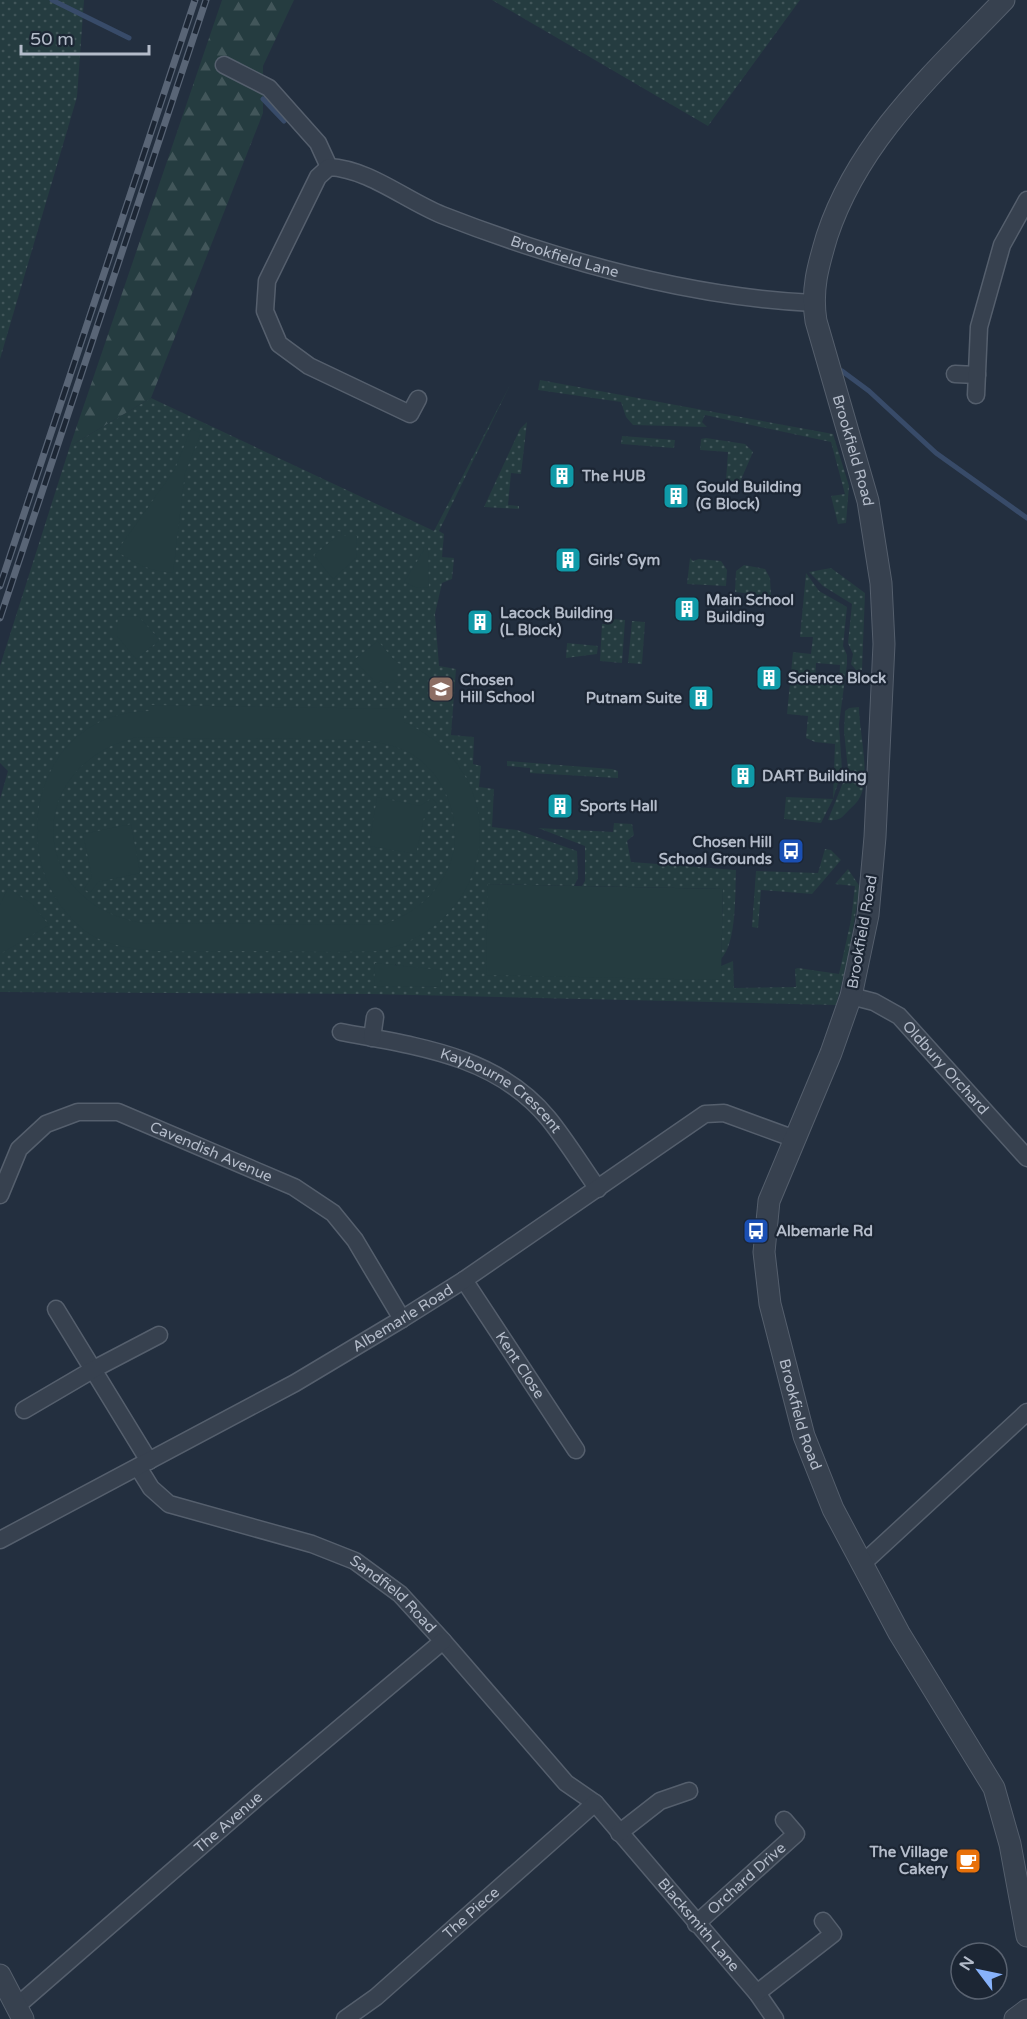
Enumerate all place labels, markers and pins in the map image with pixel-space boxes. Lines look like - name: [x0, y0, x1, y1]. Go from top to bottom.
- building icon: The HUB: [547, 461, 577, 491]
- place label: The HUB: [581, 467, 646, 485]
- place label: Gould Building (G Block): [696, 478, 801, 513]
- building icon: Gould Building (G Block): [661, 481, 691, 511]
- building icon: Girls' Gym: [553, 545, 583, 575]
- place label: Girls' Gym: [588, 551, 660, 570]
- place label: Main School Building: [706, 591, 794, 627]
- building icon: Main School Building: [672, 594, 702, 624]
- place label: Lacock Building (L Block): [500, 604, 613, 639]
- building icon: Lacock Building (L Block): [465, 607, 495, 637]
- building icon: Science Block: [754, 663, 784, 693]
- place label: Science Block: [788, 669, 886, 687]
- place label: Chosen Hill School: [460, 671, 535, 706]
- school or university icon: Chosen Hill School: [426, 674, 456, 704]
- building icon: Putnam Suite: [686, 683, 716, 713]
- place label: Putnam Suite: [586, 689, 683, 707]
- building icon: DART Building: [728, 761, 758, 791]
- place label: DART Building: [762, 767, 867, 786]
- building icon: Sports Hall: [545, 791, 575, 821]
- place label: Sports Hall: [580, 797, 658, 816]
- place label: Chosen Hill School Grounds: [659, 833, 772, 868]
- bus stop icon: Chosen Hill School Grounds: [776, 836, 806, 866]
- bus stop icon: Albemarle Rd: [741, 1216, 771, 1246]
- place label: Albemarle Rd: [776, 1222, 873, 1240]
- place label: The Village Cakery: [869, 1843, 949, 1879]
- cafe icon: The Village Cakery: [953, 1846, 983, 1876]

